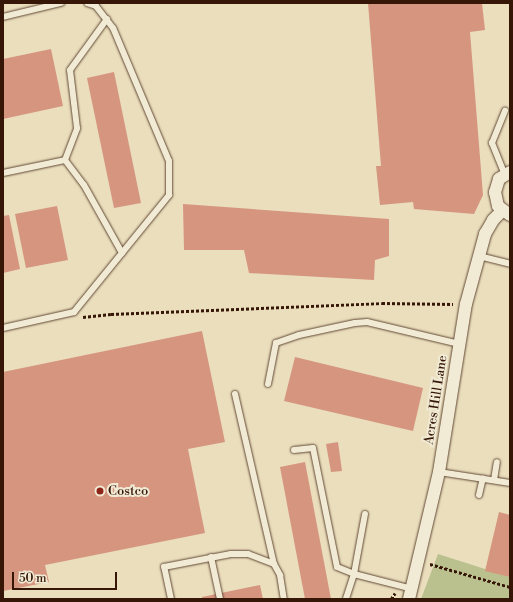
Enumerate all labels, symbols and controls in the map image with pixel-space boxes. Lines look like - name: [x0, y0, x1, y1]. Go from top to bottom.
- street label: Acres Hill Lane: [421, 354, 451, 446]
- place label: Costco: [108, 483, 148, 499]
- marker: Costco: [95, 486, 105, 496]
- scale bar: [14, 564, 119, 590]
- text: 50 m: [19, 571, 47, 586]

